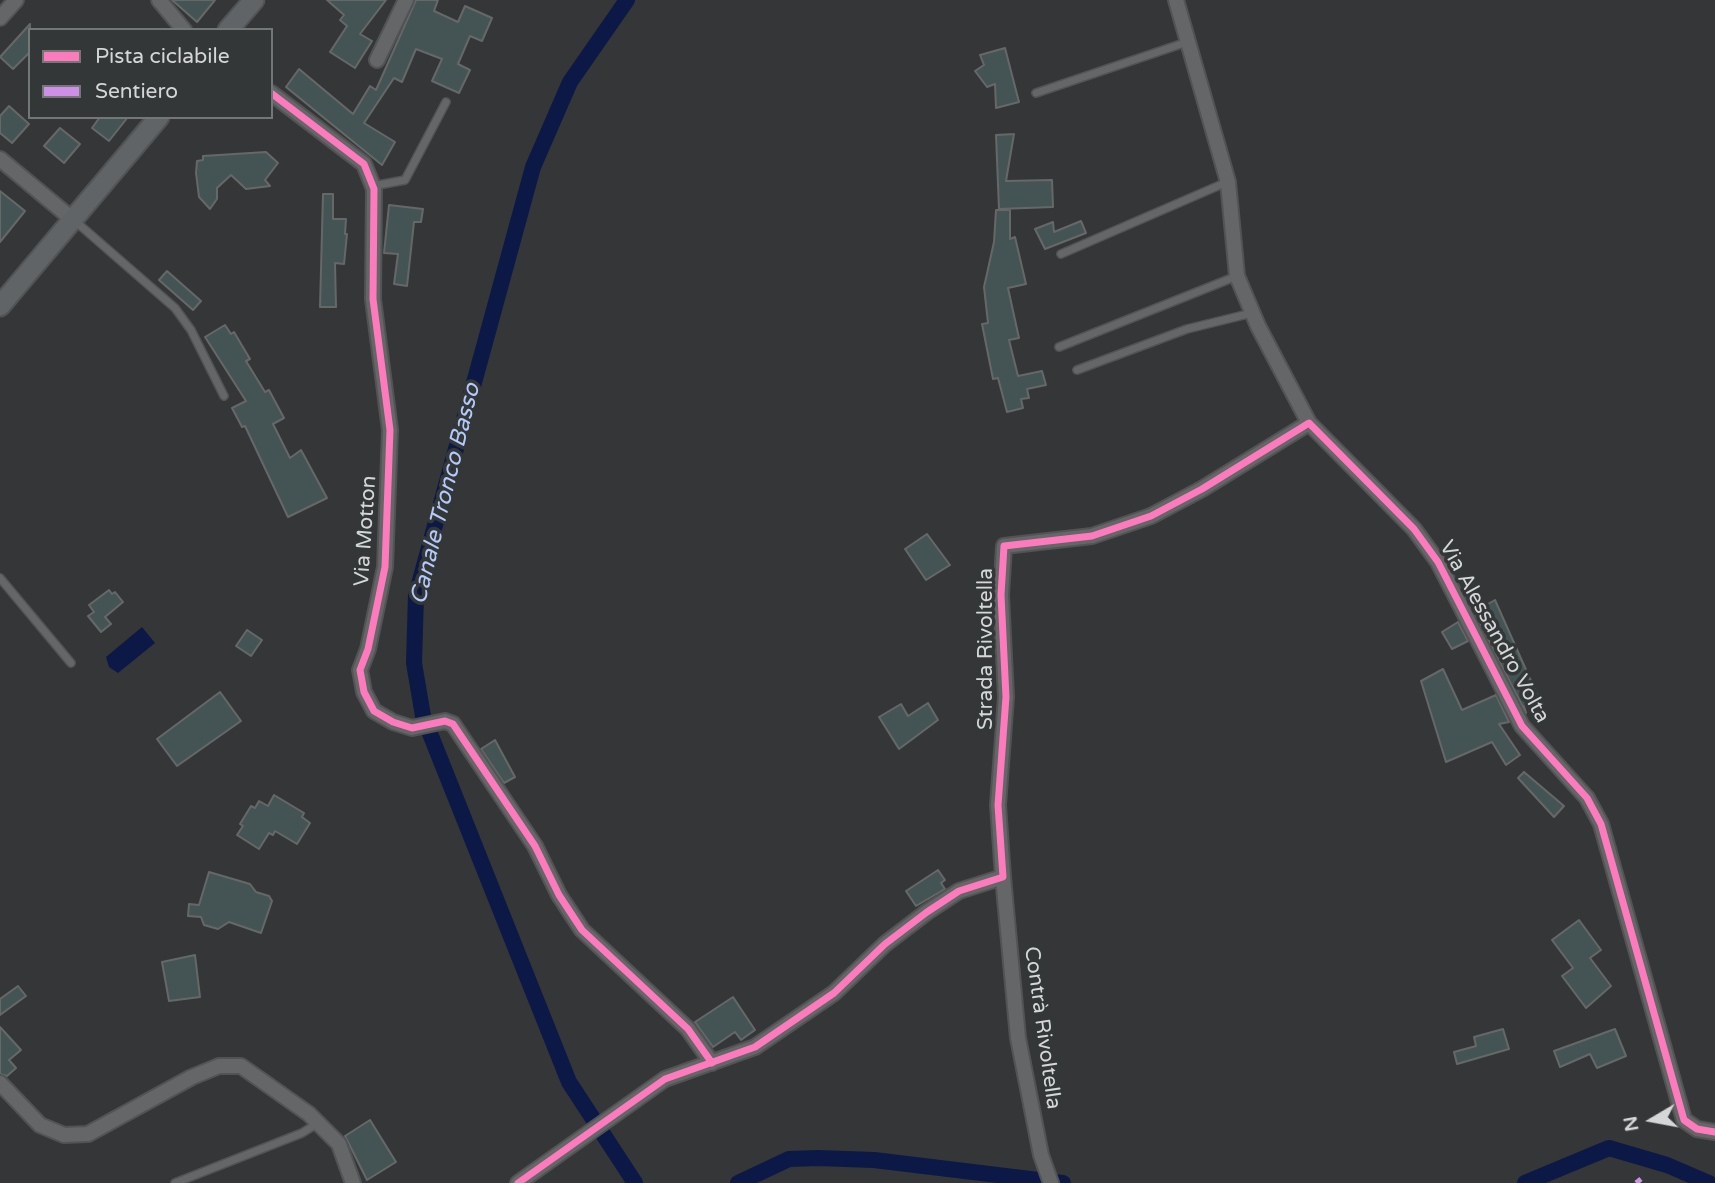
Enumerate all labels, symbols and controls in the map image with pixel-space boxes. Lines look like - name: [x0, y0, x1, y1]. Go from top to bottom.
- legend: [28, 28, 273, 119]
- text: Pista ciclabile: [95, 44, 230, 69]
- text: Sentiero: [95, 79, 178, 104]
- water label: Canale Tronco Basso: [405, 381, 487, 607]
- street label: Via Motton: [350, 475, 382, 587]
- street label: Via Alessandro Volta: [1433, 536, 1555, 728]
- street label: Strada Rivoltella: [973, 568, 999, 730]
- street label: Contrà Rivoltella: [1018, 945, 1066, 1111]
- north arrow: [1617, 1085, 1687, 1155]
- text: N: [1619, 1114, 1643, 1133]

